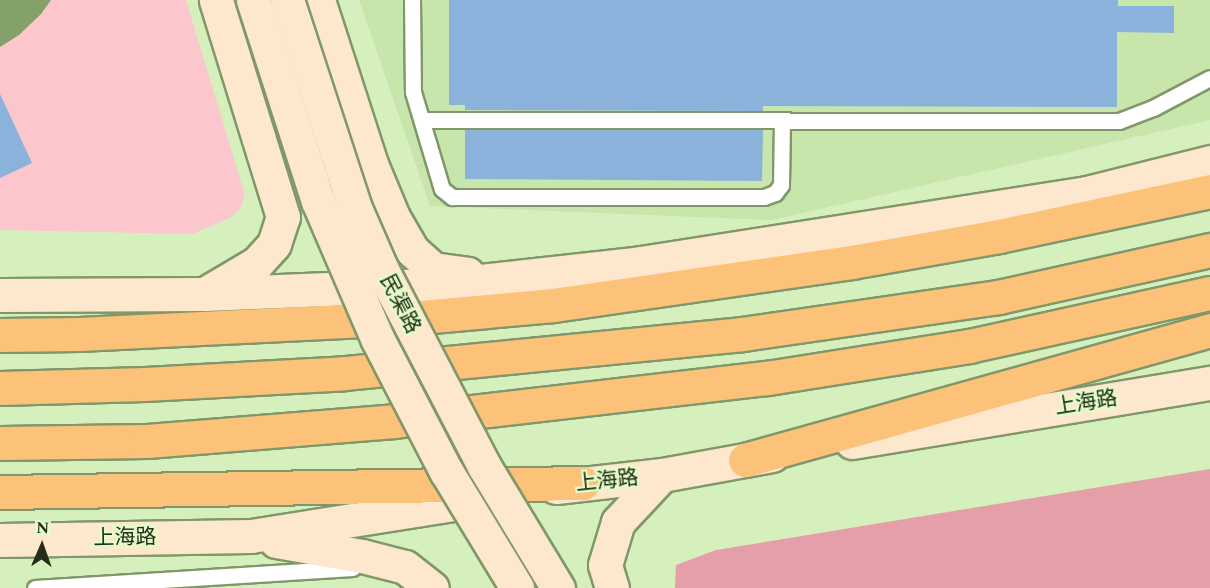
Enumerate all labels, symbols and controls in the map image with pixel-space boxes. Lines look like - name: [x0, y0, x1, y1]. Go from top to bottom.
- street label: 民渠路: [374, 270, 426, 338]
- street label: 上海路: [1053, 386, 1119, 420]
- street label: 上海路: [574, 465, 640, 497]
- north arrow: [12, 516, 72, 576]
- text: N: [36, 516, 50, 540]
- street label: 上海路: [93, 525, 157, 551]

